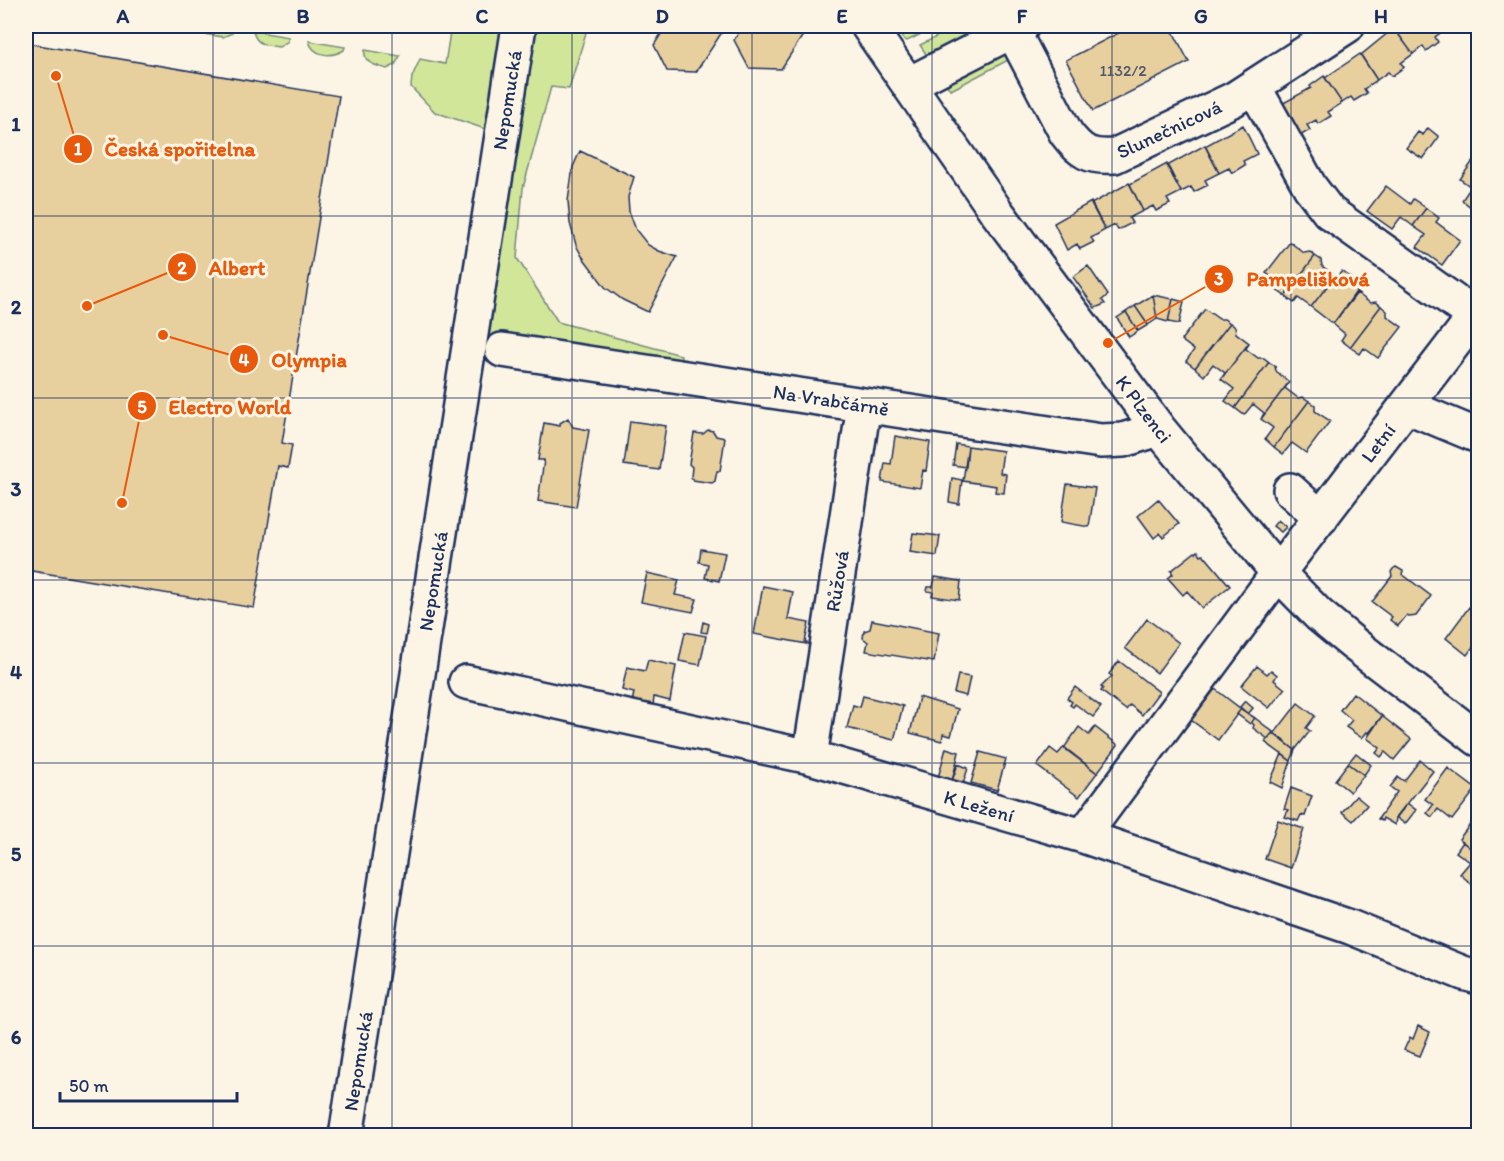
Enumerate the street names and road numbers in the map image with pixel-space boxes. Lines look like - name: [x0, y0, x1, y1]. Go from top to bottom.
- street label: Nepomucká: [487, 48, 527, 152]
- street label: Slunečnicová: [1113, 94, 1226, 164]
- street label: K Plzenci: [1111, 370, 1177, 448]
- street label: Na Vrabčárně: [771, 379, 891, 421]
- street label: Letní: [1355, 419, 1401, 467]
- street label: Nepomucká: [413, 529, 453, 633]
- street label: Růžová: [820, 548, 854, 614]
- street label: K Ležení: [941, 785, 1017, 827]
- street label: Nepomucká: [338, 1009, 378, 1113]

